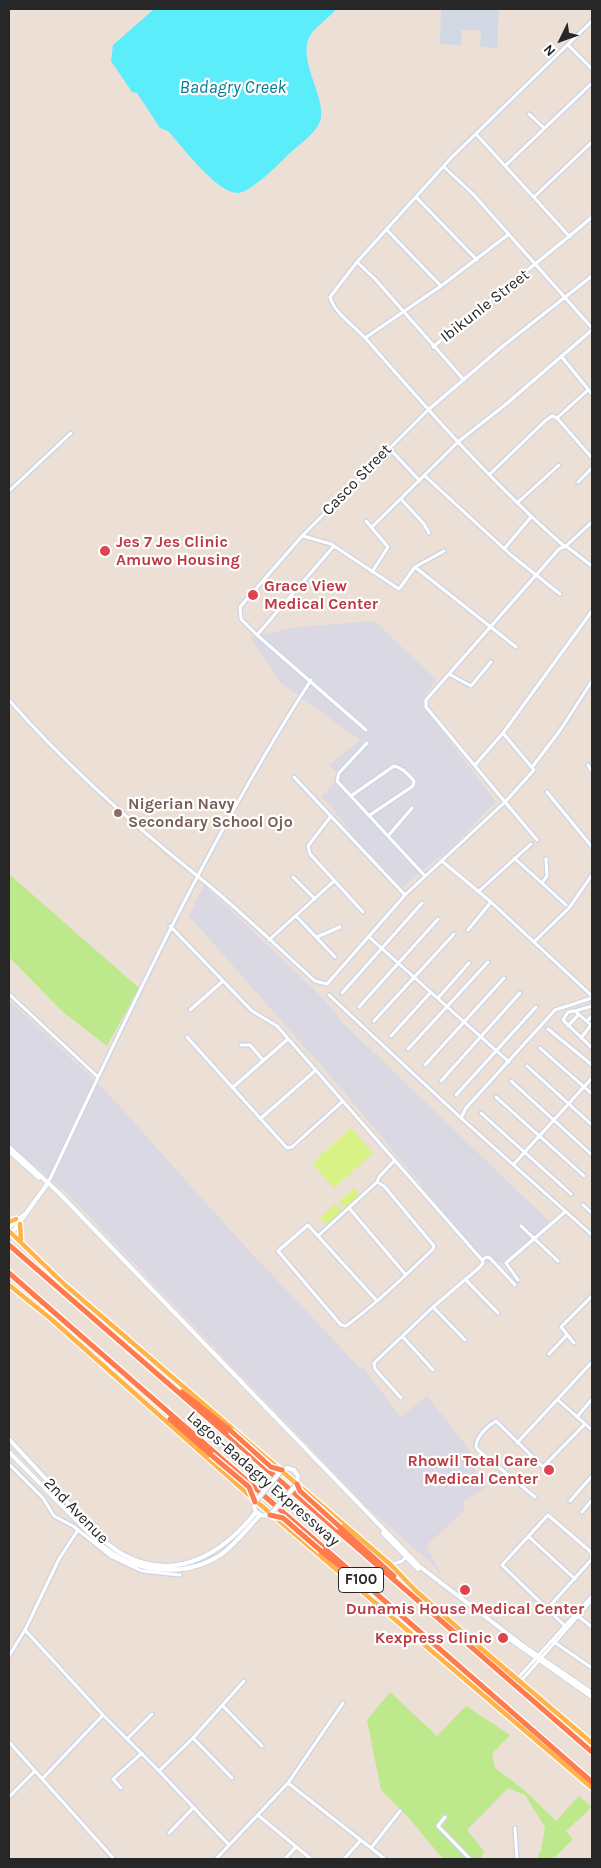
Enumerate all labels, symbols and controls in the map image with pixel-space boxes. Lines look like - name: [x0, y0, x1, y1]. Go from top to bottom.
- north arrow: [536, 15, 586, 65]
- text: N: [540, 41, 559, 60]
- water label: Badagry Creek: [180, 77, 286, 99]
- street label: Ibikunle Street: [437, 265, 533, 347]
- street label: Casco Street: [318, 440, 396, 520]
- place label: Jes 7 Jes Clinic Amuwo Housing: [116, 532, 240, 570]
- marker: Jes 7 Jes Clinic Amuwo Housing: [98, 544, 112, 558]
- place label: Grace View Medical Center: [264, 576, 378, 614]
- marker: Grace View Medical Center: [246, 588, 260, 602]
- place label: Nigerian Navy Secondary School Ojo: [128, 794, 293, 832]
- marker: Nigerian Navy Secondary School Ojo: [112, 807, 124, 819]
- street label: Lagos-Badagry Expressway: [183, 1407, 343, 1551]
- place label: Rhowil Total Care Medical Center: [407, 1451, 538, 1489]
- marker: Rhowil Total Care Medical Center: [542, 1463, 556, 1477]
- street label: 2nd Avenue: [40, 1474, 112, 1548]
- road number: F100: [338, 1568, 384, 1592]
- marker: Dunamis House Medical Center: [458, 1583, 472, 1597]
- place label: Dunamis House Medical Center: [346, 1599, 584, 1619]
- place label: Kexpress Clinic: [375, 1628, 492, 1648]
- marker: Kexpress Clinic: [496, 1631, 510, 1645]

